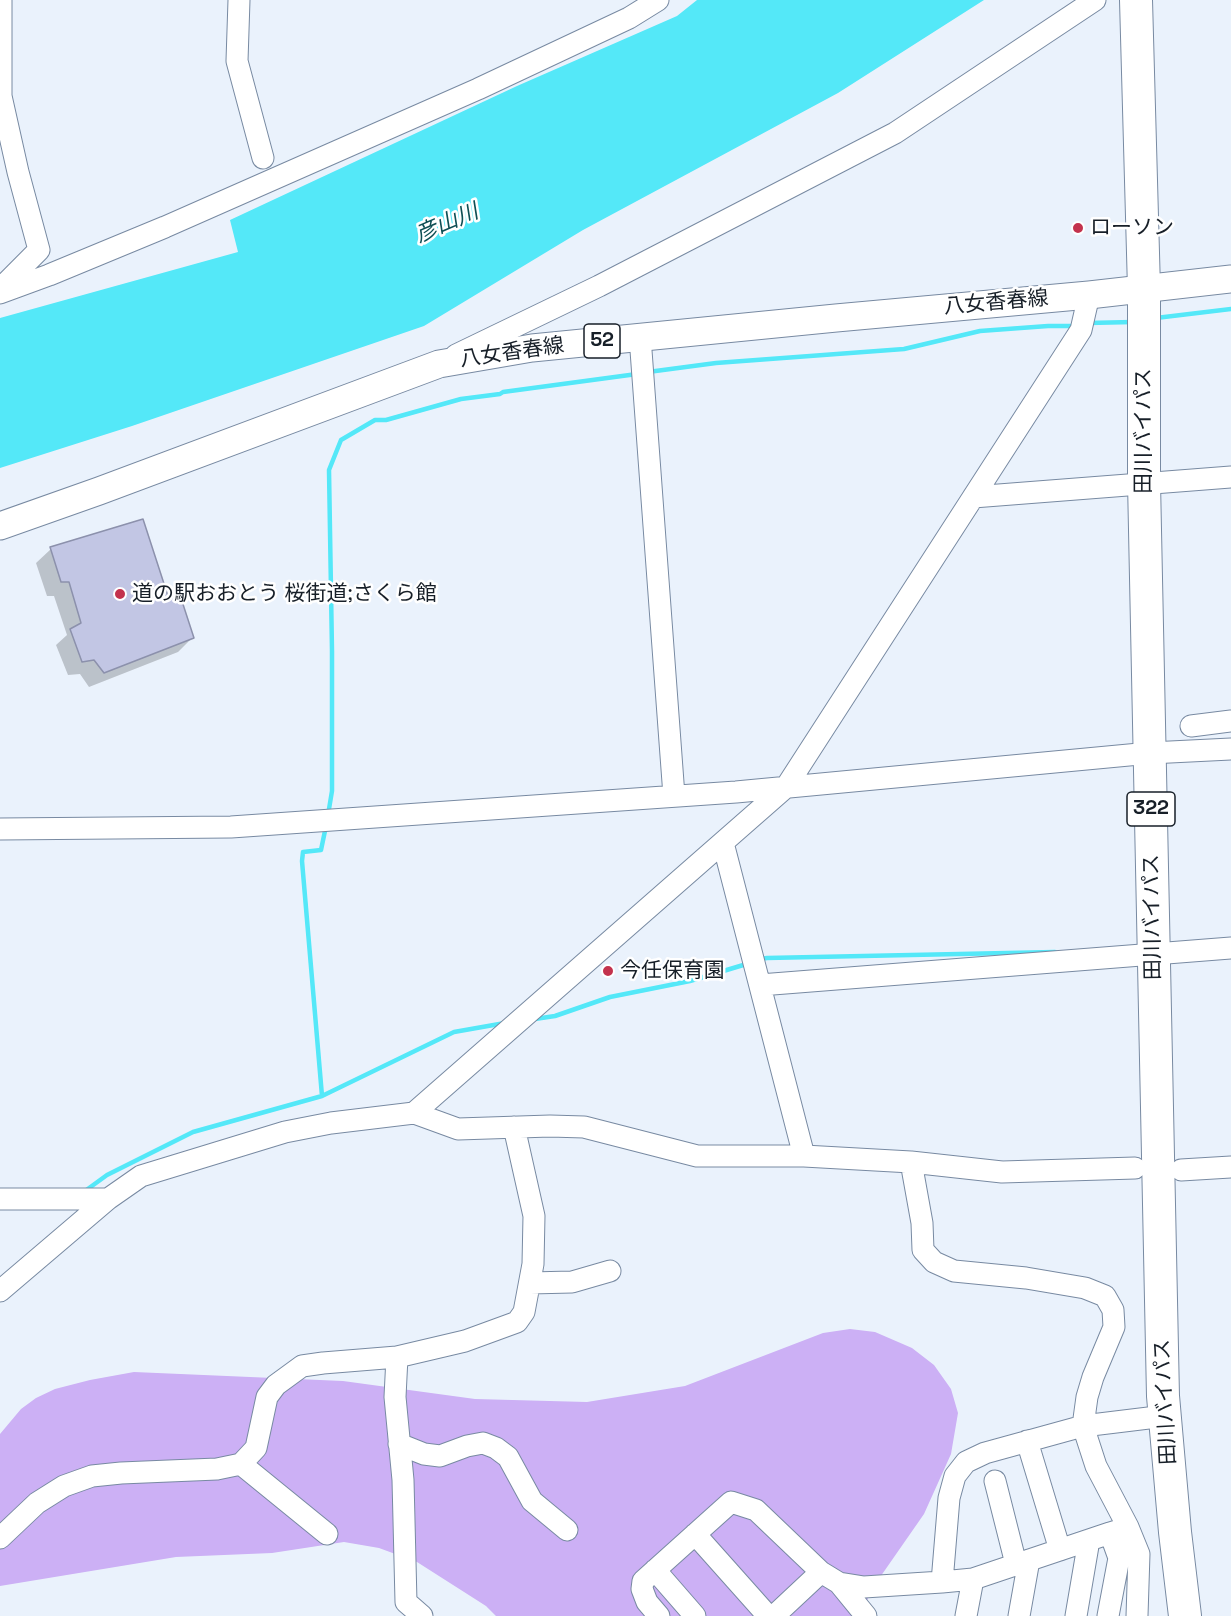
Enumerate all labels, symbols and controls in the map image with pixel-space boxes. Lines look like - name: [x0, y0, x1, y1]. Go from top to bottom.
- water label: 彦山川: [411, 199, 483, 249]
- place label: ローソン: [1090, 215, 1174, 241]
- marker: ローソン: [1071, 221, 1085, 235]
- street label: 八女香春線: [943, 286, 1049, 320]
- road number: 52: [584, 324, 620, 358]
- street label: 八女香春線: [458, 333, 566, 373]
- street label: 田川バイパス: [1131, 368, 1157, 494]
- place label: 道の駅おおとう 桜街道;さくら館: [132, 581, 437, 607]
- marker: 道の駅おおとう 桜街道;さくら館: [113, 587, 127, 601]
- road number: 322: [1127, 792, 1175, 826]
- street label: 田川バイパス: [1139, 854, 1167, 980]
- place label: 今任保育園: [620, 958, 725, 984]
- marker: 今任保育園: [601, 964, 615, 978]
- street label: 田川バイパス: [1150, 1338, 1182, 1466]

